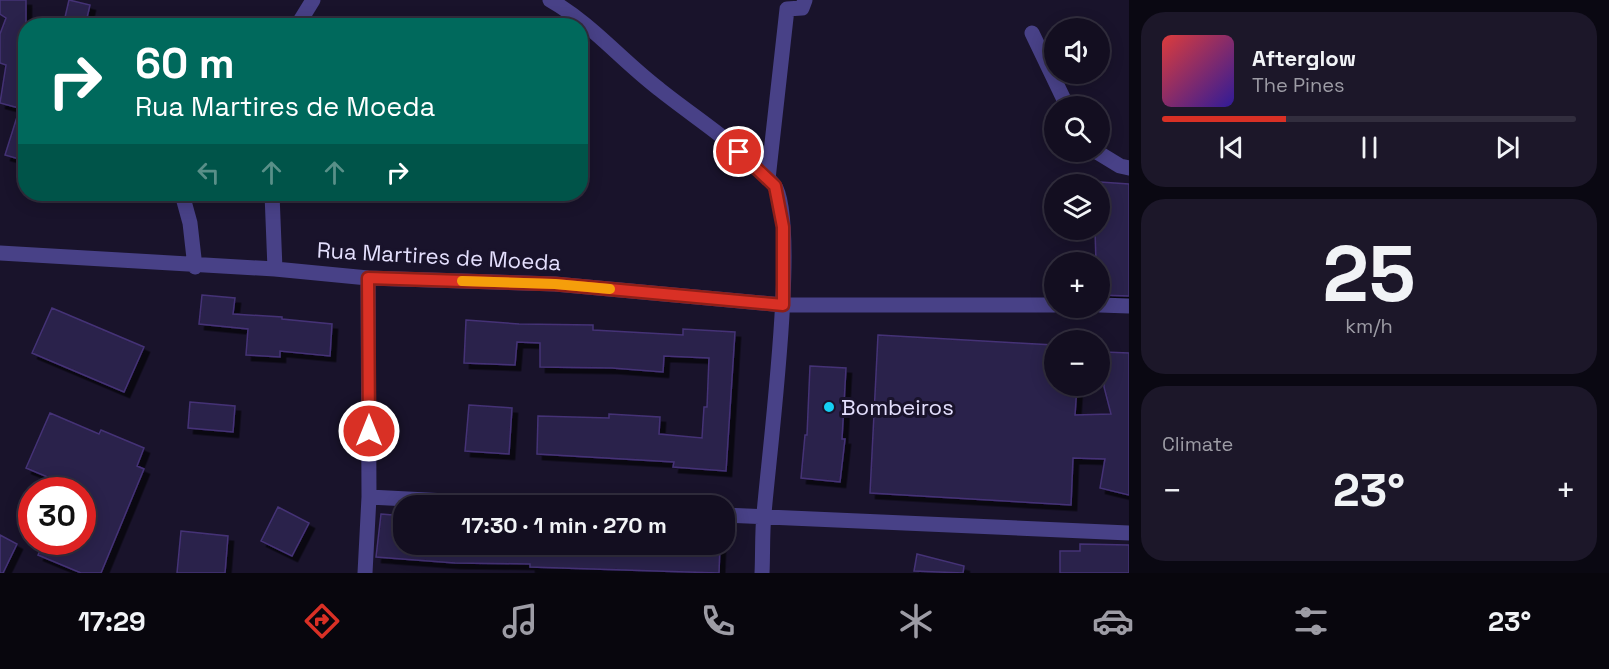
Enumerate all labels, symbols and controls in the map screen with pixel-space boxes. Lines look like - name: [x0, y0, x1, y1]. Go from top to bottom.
- map controls: [1044, 18, 1110, 396]
- button: sound: [1044, 18, 1110, 84]
- text: 60 m: [135, 37, 235, 90]
- icon: right: [36, 42, 114, 120]
- text: Afterglow: [1252, 44, 1356, 72]
- text: The Pines: [1252, 72, 1345, 98]
- text: Rua Martires de Moeda: [135, 89, 435, 124]
- button: search: [1044, 96, 1110, 162]
- pin: [713, 126, 764, 177]
- icon: previous: [1215, 131, 1248, 164]
- icon: pause: [1353, 131, 1386, 164]
- icon: next: [1491, 131, 1524, 164]
- icon: arrive: [722, 135, 755, 168]
- icon: left: [192, 156, 225, 189]
- icon: ahead: [255, 156, 288, 189]
- icon: ahead: [318, 156, 351, 189]
- icon: right: [381, 156, 414, 189]
- button: layers: [1044, 174, 1110, 240]
- text: 25: [1322, 224, 1416, 324]
- street label: Rua Martires de Moeda: [316, 236, 562, 276]
- button: +: [1044, 252, 1110, 318]
- text: km/h: [1345, 313, 1393, 339]
- button: −: [1044, 330, 1110, 396]
- place label: Bombeiros: [841, 393, 954, 421]
- position arrow: [337, 399, 401, 463]
- marker: Bombeiros: [822, 400, 836, 414]
- text: Climate: [1162, 431, 1233, 457]
- text: 23°: [1333, 462, 1405, 519]
- text: −: [1162, 470, 1182, 512]
- text: +: [1556, 470, 1576, 512]
- speed limit sign: 30: [18, 477, 96, 555]
- text: 17:30 · 1 min · 270 m: [461, 511, 667, 539]
- icon: directions: [301, 600, 343, 642]
- icon: music: [499, 600, 541, 642]
- icon: phone: [697, 600, 739, 642]
- icon: climate: [895, 600, 937, 642]
- icon: car: [1092, 600, 1134, 642]
- icon: filters: [1290, 600, 1332, 642]
- text: 17:29: [78, 604, 146, 639]
- text: 23°: [1488, 604, 1531, 639]

